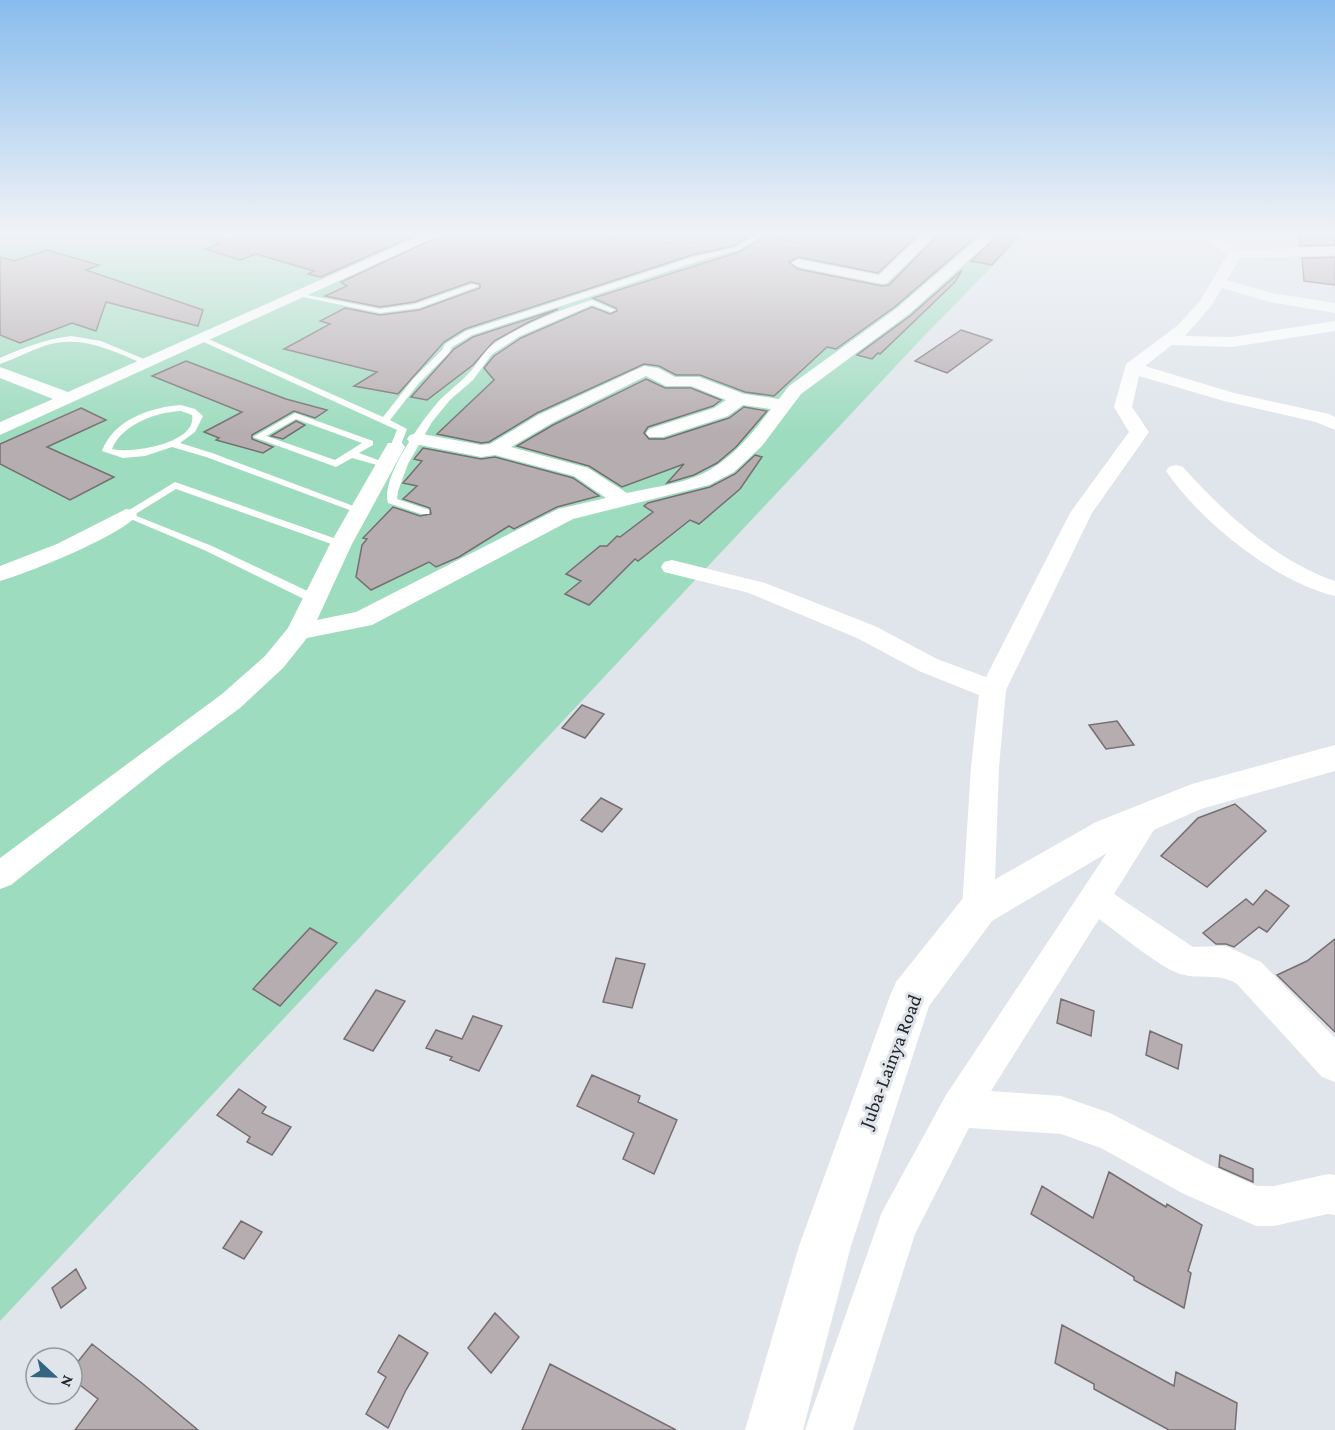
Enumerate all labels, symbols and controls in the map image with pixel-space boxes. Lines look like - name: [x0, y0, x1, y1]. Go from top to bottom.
- street label: Juba-Lainya Road: [854, 991, 927, 1133]
- north arrow: [24, 1346, 84, 1406]
- text: N: [57, 1373, 77, 1390]

